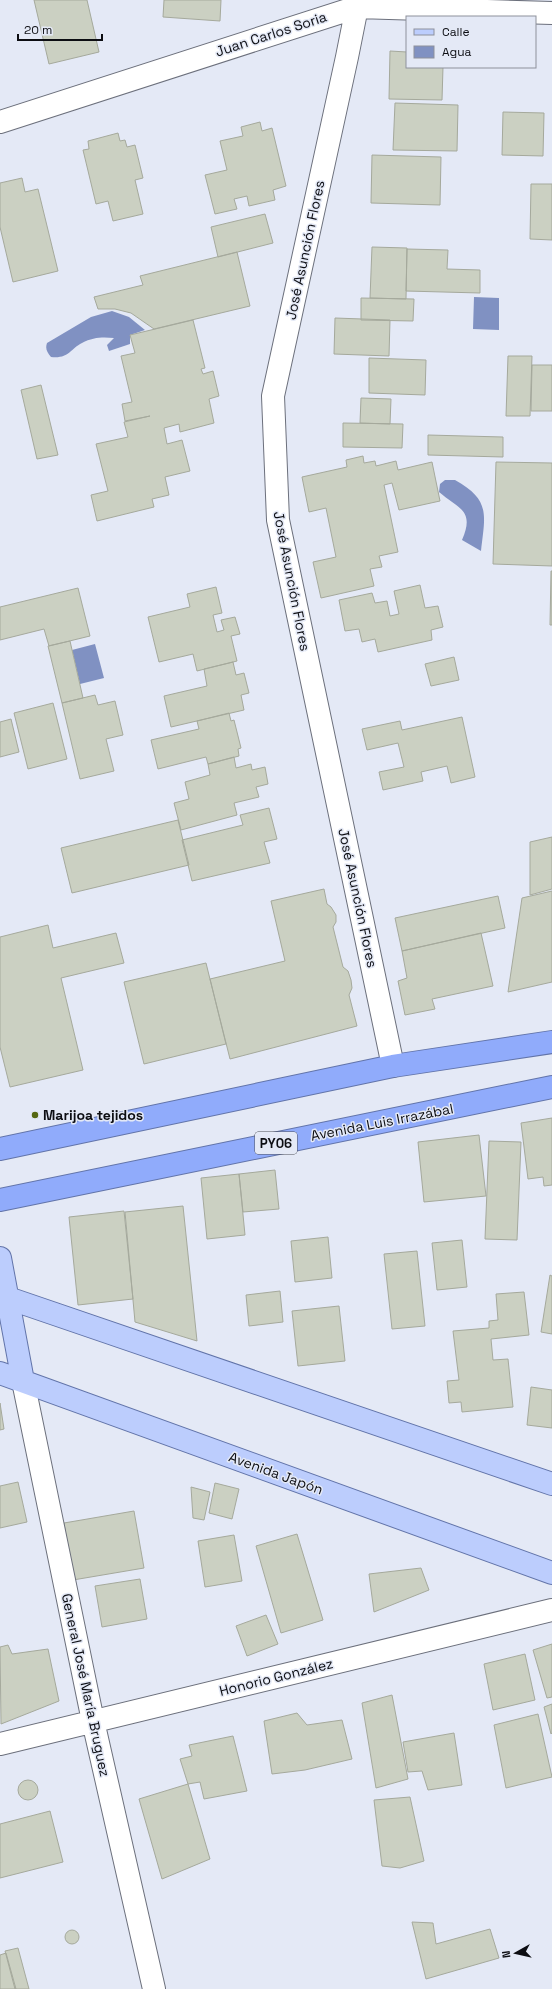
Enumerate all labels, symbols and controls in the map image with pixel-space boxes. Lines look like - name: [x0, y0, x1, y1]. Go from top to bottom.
- street label: Juan Carlos Soria: [213, 7, 329, 61]
- scale bar: [18, 16, 102, 42]
- legend: [406, 16, 536, 68]
- text: 20 m: [24, 22, 52, 38]
- text: Calle: [442, 24, 470, 40]
- text: Agua: [442, 44, 472, 60]
- street label: José Asunción Flores: [281, 179, 329, 321]
- street label: José Asunción Flores: [270, 510, 314, 652]
- street label: José Asunción Flores: [334, 827, 382, 969]
- street label: Avenida Luis Irrazábal: [309, 1099, 455, 1145]
- place label: Marijoa tejidos: [43, 1106, 143, 1124]
- marker: Marijoa tejidos: [30, 1110, 40, 1120]
- road number: PY06: [255, 1132, 297, 1154]
- street label: Avenida Japón: [226, 1448, 326, 1498]
- street label: General José María Bruguez: [58, 1592, 114, 1778]
- street label: Honorio González: [217, 1654, 335, 1700]
- north arrow: [496, 1933, 536, 1973]
- text: N: [499, 1950, 514, 1959]

